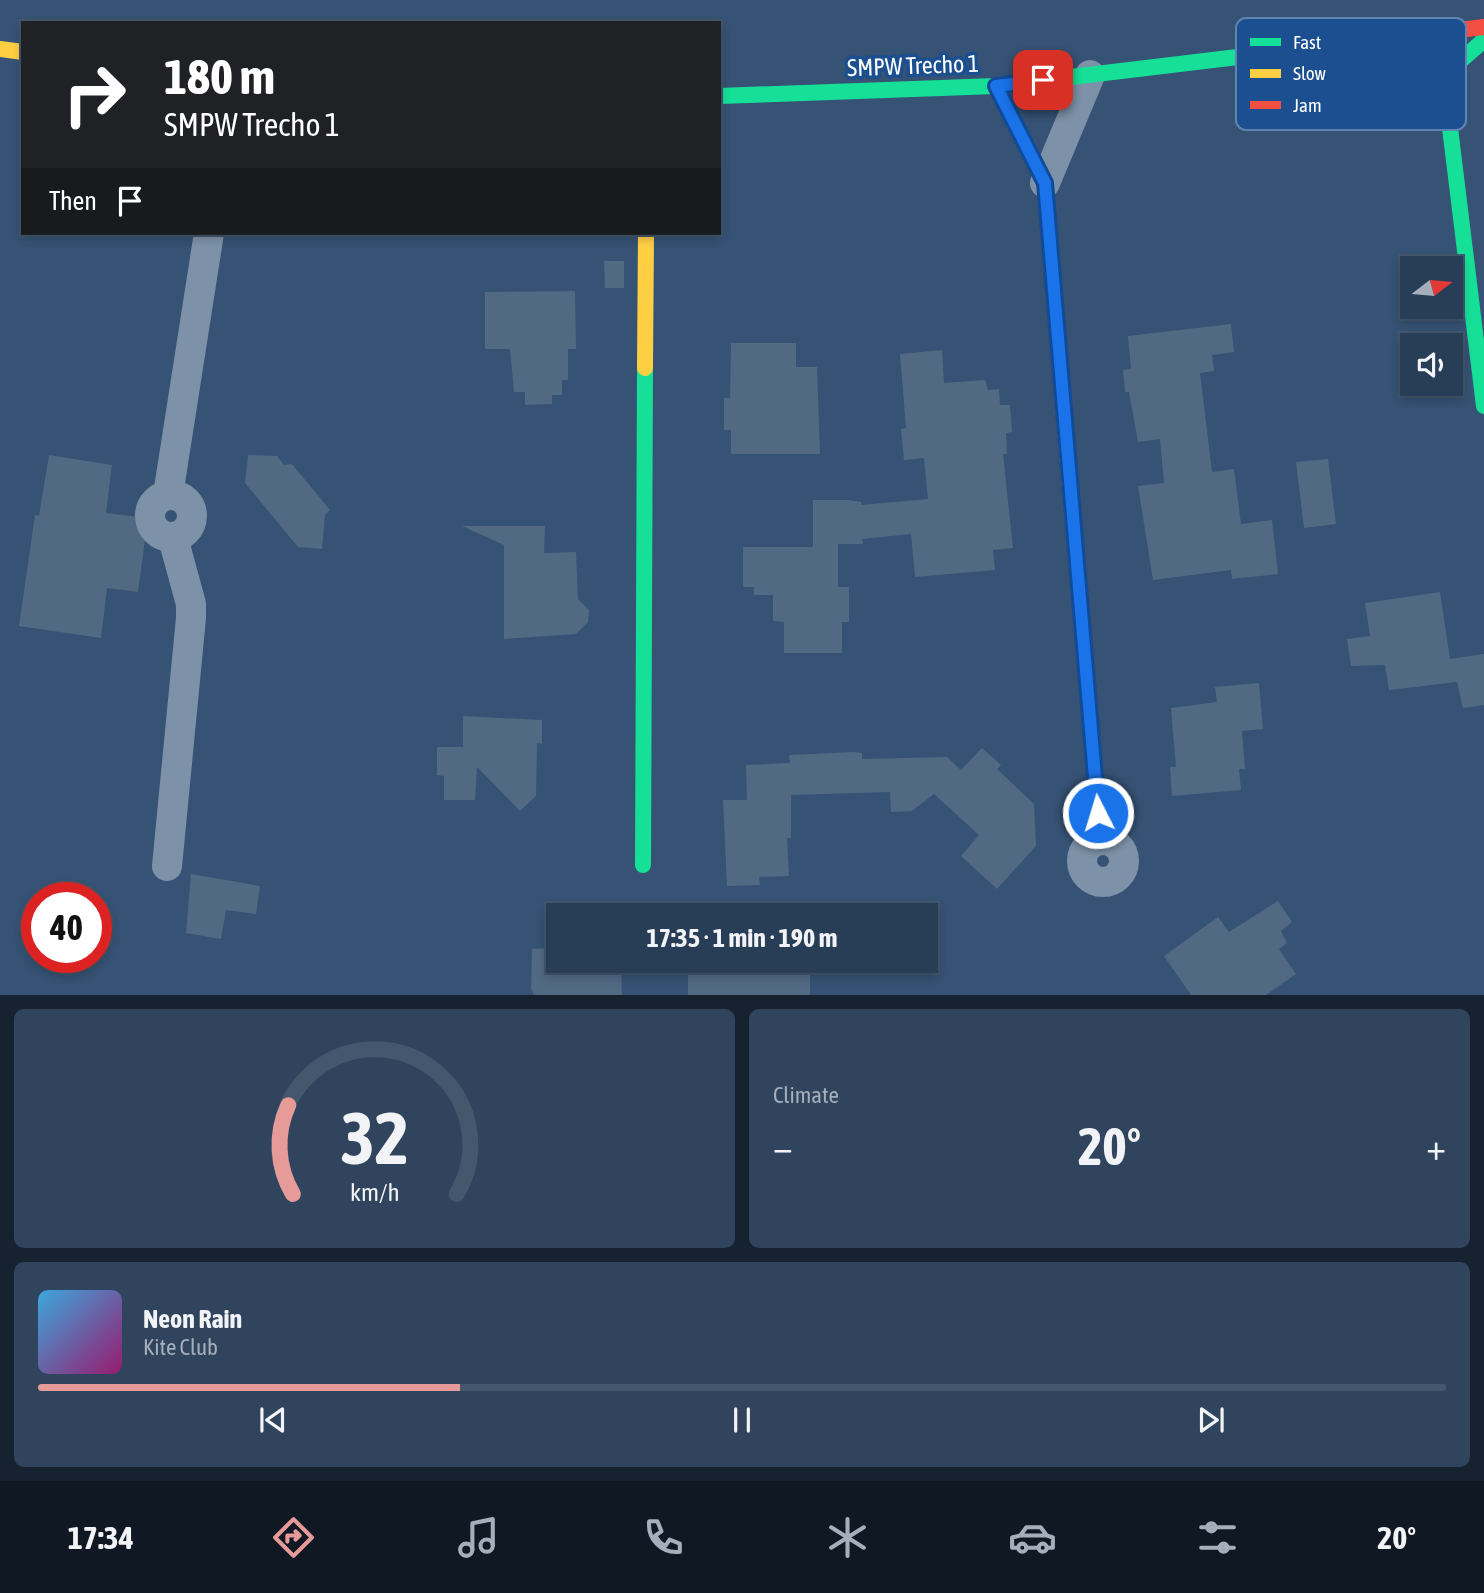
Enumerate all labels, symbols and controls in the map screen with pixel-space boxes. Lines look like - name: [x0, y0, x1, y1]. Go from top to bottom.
- legend: [1236, 18, 1466, 130]
- text: Fast: [1293, 31, 1321, 53]
- text: 180 m: [164, 48, 275, 104]
- icon: right: [49, 49, 140, 140]
- street label: SMPW Trecho 1: [847, 50, 979, 81]
- pin: [1013, 50, 1073, 110]
- icon: arrive: [1024, 61, 1062, 99]
- text: Slow: [1293, 62, 1327, 84]
- text: Jam: [1293, 94, 1322, 116]
- text: SMPW Trecho 1: [164, 106, 340, 143]
- icon: arrive: [111, 182, 149, 220]
- text: Then: [49, 186, 97, 216]
- north arrow: [1400, 256, 1463, 318]
- map controls: [1400, 256, 1463, 396]
- button: sound: [1400, 333, 1463, 396]
- position arrow: [1061, 776, 1135, 850]
- speed limit sign: 40: [21, 882, 112, 973]
- text: 17:35 · 1 min · 190 m: [647, 923, 837, 953]
- text: Climate: [773, 1082, 839, 1108]
- text: 32: [340, 1097, 409, 1180]
- text: 20°: [1078, 1116, 1141, 1176]
- text: −: [773, 1125, 793, 1168]
- text: +: [1426, 1125, 1446, 1168]
- text: km/h: [350, 1178, 399, 1206]
- text: Neon Rain: [143, 1304, 242, 1334]
- text: Kite Club: [143, 1334, 218, 1360]
- icon: previous: [254, 1401, 292, 1439]
- icon: pause: [723, 1401, 761, 1439]
- icon: next: [1192, 1401, 1230, 1439]
- icon: directions: [269, 1513, 318, 1562]
- icon: music: [454, 1513, 503, 1562]
- icon: phone: [639, 1513, 688, 1562]
- icon: climate: [823, 1513, 872, 1562]
- icon: car: [1008, 1513, 1057, 1562]
- icon: filters: [1193, 1513, 1242, 1562]
- text: 17:34: [68, 1519, 134, 1556]
- text: 20°: [1377, 1519, 1416, 1556]

